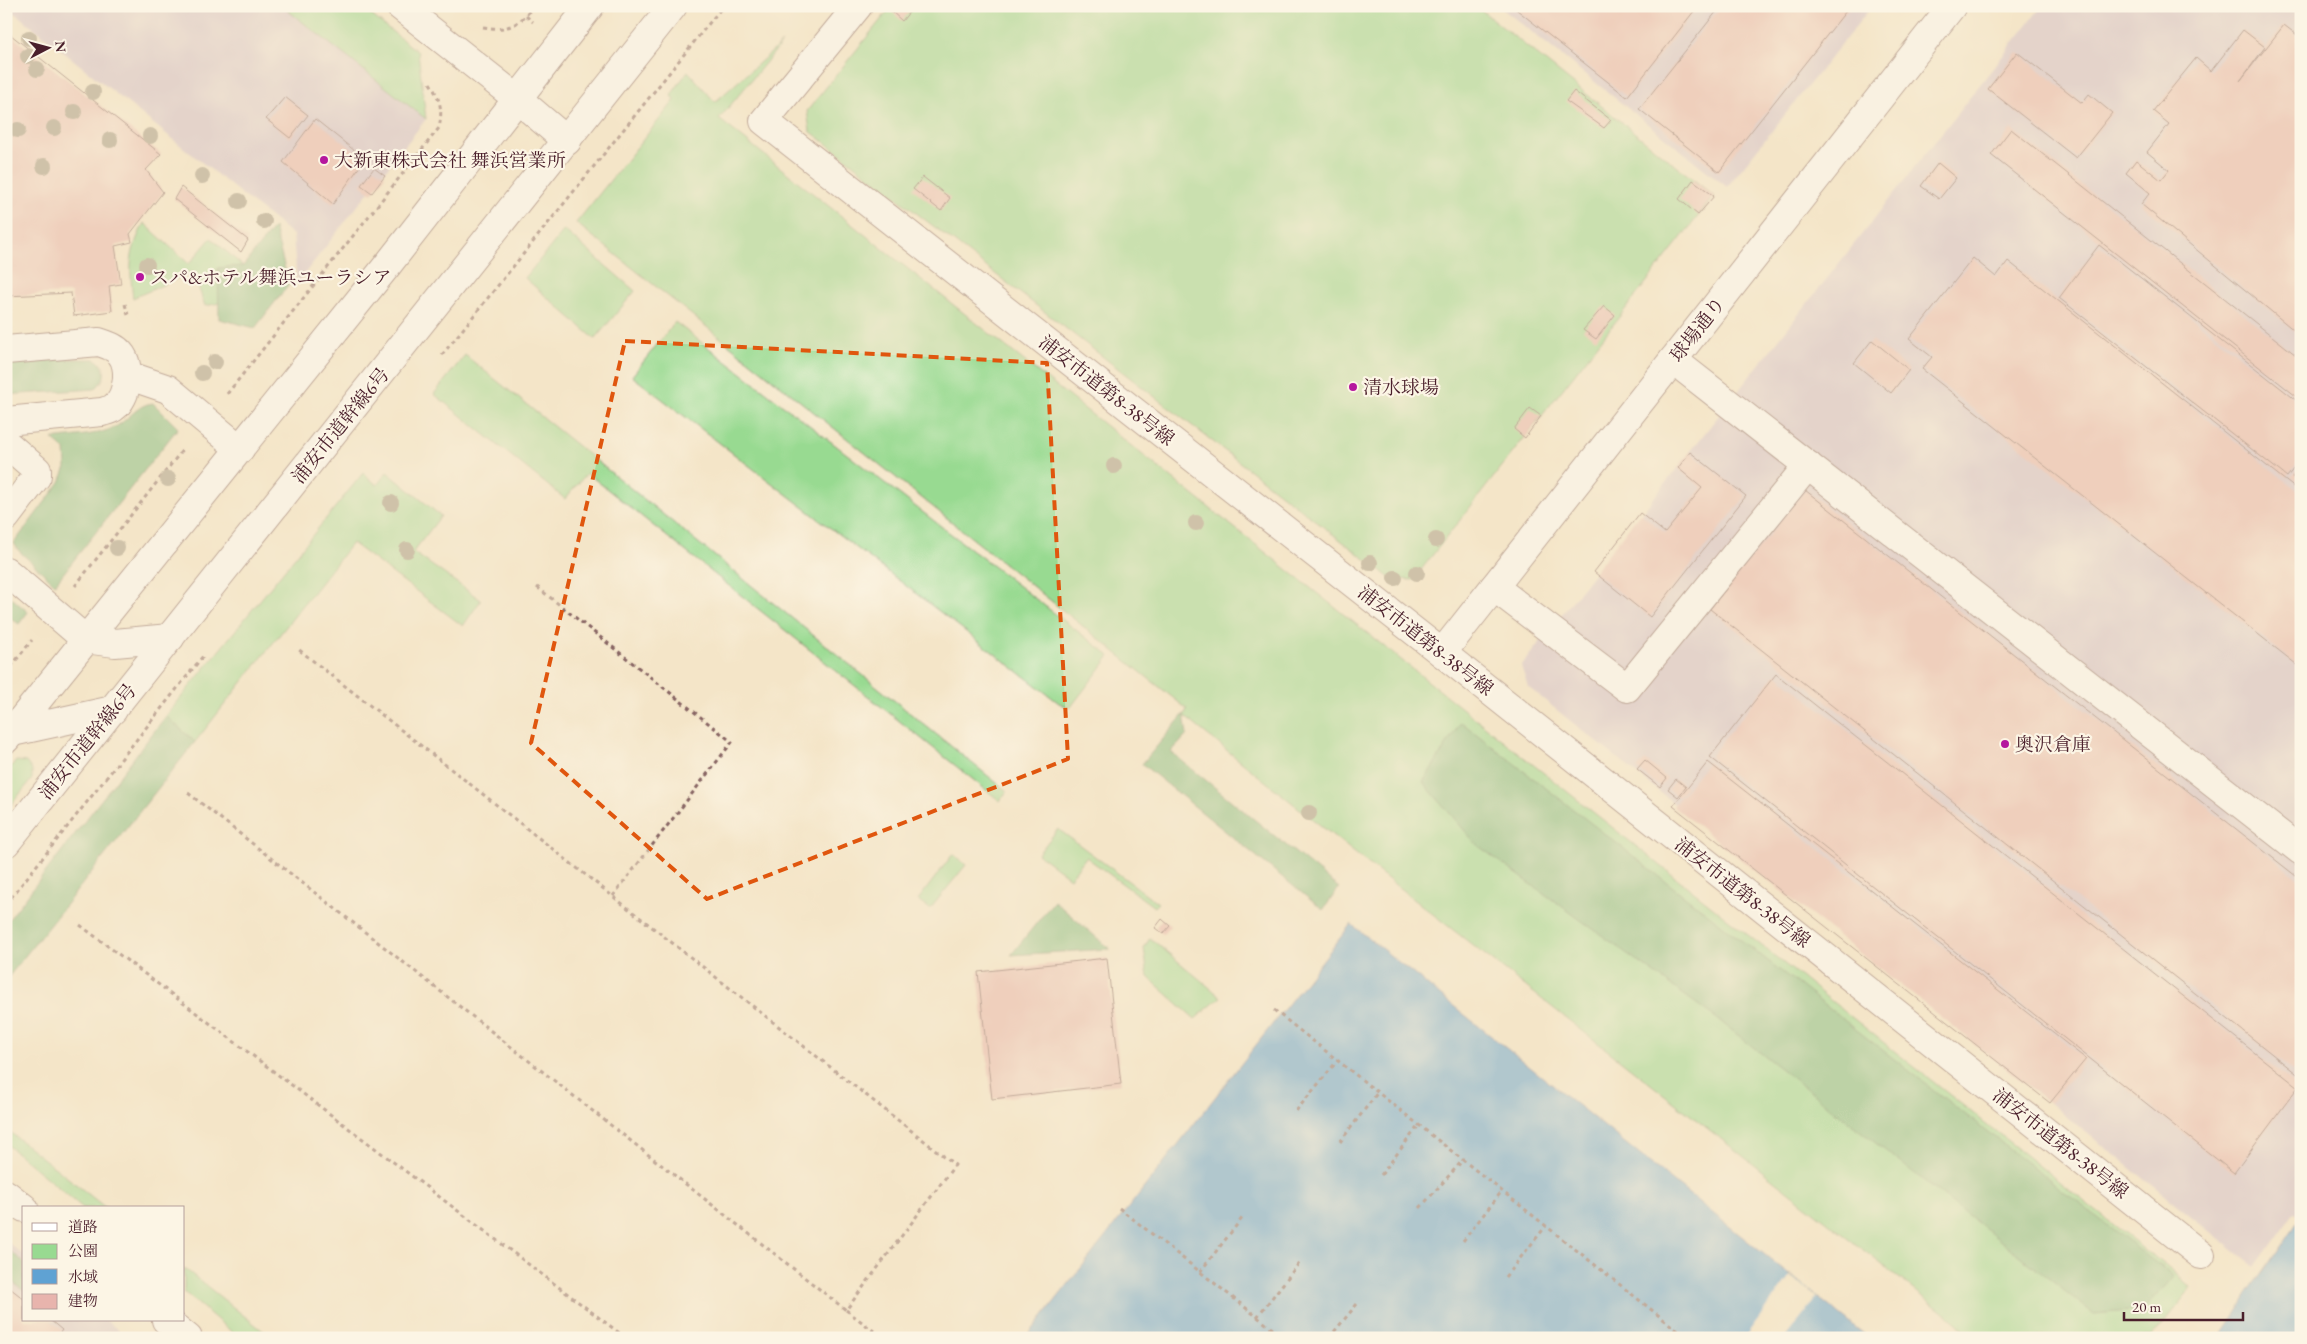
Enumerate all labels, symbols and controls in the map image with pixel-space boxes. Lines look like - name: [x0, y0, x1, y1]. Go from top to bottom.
- north arrow: [22, 22, 72, 72]
- text: N: [51, 40, 71, 54]
- place label: 大新東株式会社 舞浜営業所: [334, 148, 566, 173]
- marker: 大新東株式会社 舞浜営業所: [318, 154, 330, 166]
- place label: スパ&ホテル舞浜ユーラシア: [150, 265, 391, 290]
- marker: スパ&ホテル舞浜ユーラシア: [134, 271, 146, 283]
- street label: 球場通り: [1664, 292, 1731, 367]
- street label: 浦安市道第8-38号線: [1034, 330, 1180, 451]
- street label: 浦安市道幹線6号: [286, 362, 395, 488]
- place label: 清水球場: [1363, 375, 1439, 400]
- marker: 清水球場: [1347, 381, 1359, 393]
- street label: 浦安市道第8-38号線: [1353, 580, 1499, 701]
- street label: 浦安市道幹線6号: [33, 678, 142, 804]
- place label: 奥沢倉庫: [2015, 732, 2091, 757]
- marker: 奥沢倉庫: [1999, 738, 2011, 750]
- street label: 浦安市道第8-38号線: [1670, 832, 1816, 953]
- street label: 浦安市道第8-38号線: [1988, 1083, 2134, 1204]
- legend: [22, 1206, 185, 1322]
- text: 道路: [68, 1217, 98, 1236]
- text: 公園: [68, 1241, 98, 1260]
- text: 水域: [68, 1267, 98, 1286]
- scale bar: [2124, 1289, 2243, 1321]
- text: 建物: [68, 1291, 98, 1310]
- text: 20 m: [2132, 1297, 2161, 1316]

